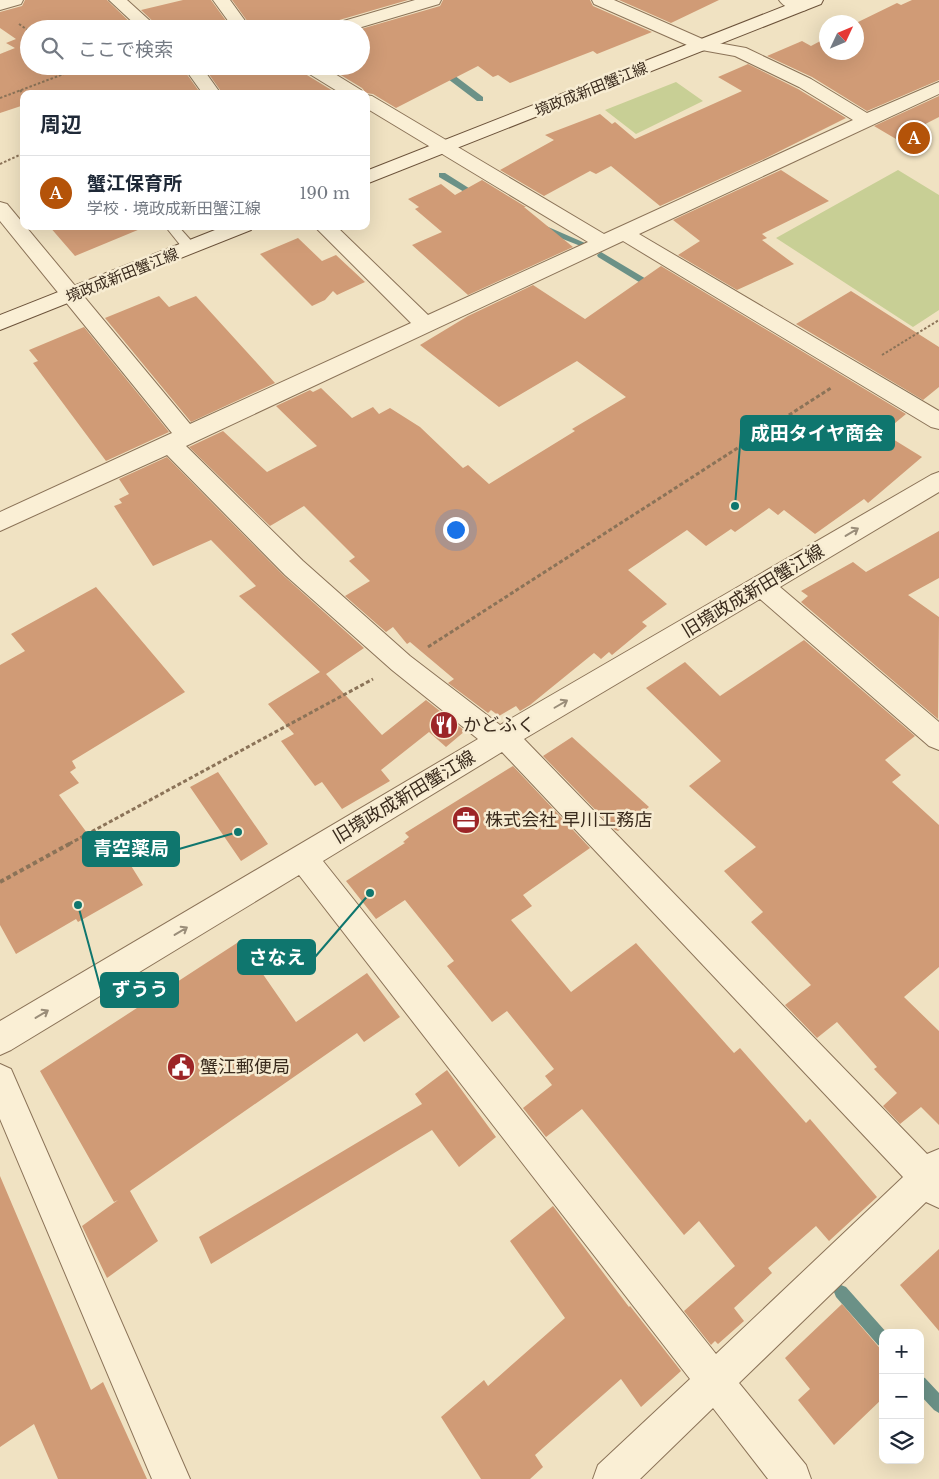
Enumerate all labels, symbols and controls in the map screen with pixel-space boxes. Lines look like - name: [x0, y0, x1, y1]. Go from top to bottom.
- north arrow: [819, 15, 864, 60]
- search box: [20, 20, 370, 75]
- icon: search: [38, 34, 66, 62]
- text: ここで検索: [78, 38, 173, 61]
- street label: 境政成新田蟹江線: [532, 58, 650, 120]
- text: 周辺: [40, 112, 82, 138]
- pin: A: [898, 119, 930, 157]
- text: 蟹江保育所: [87, 172, 182, 195]
- text: A: [50, 183, 62, 203]
- text: 190 m: [299, 183, 350, 203]
- text: 学校 · 境政成新田蟹江線: [87, 198, 261, 218]
- street label: 境政成新田蟹江線: [63, 244, 181, 306]
- callout: 成田タイヤ商会: [741, 416, 894, 450]
- text: 成田タイヤ商会: [751, 422, 883, 445]
- your location: [443, 517, 469, 543]
- one-way arrow: [844, 526, 858, 536]
- street label: 旧境政成新田蟹江線: [678, 540, 828, 642]
- one-way arrow: [554, 698, 568, 708]
- restaurant icon: かどふく: [429, 710, 459, 740]
- place label: かどふく: [463, 714, 535, 736]
- street label: 旧境政成新田蟹江線: [329, 746, 479, 848]
- office icon: 株式会社 早川工務店: [451, 805, 481, 835]
- place label: 株式会社 早川工務店: [485, 809, 652, 831]
- callout: 青空薬局: [83, 832, 179, 866]
- text: 青空薬局: [93, 837, 169, 860]
- one-way arrow: [174, 925, 188, 935]
- callout: さなえ: [238, 940, 315, 974]
- text: さなえ: [248, 946, 306, 969]
- callout: ずうう: [101, 973, 178, 1007]
- text: ずうう: [111, 978, 169, 1001]
- one-way arrow: [34, 1009, 48, 1019]
- public building icon: 蟹江郵便局: [166, 1052, 196, 1082]
- place label: 蟹江郵便局: [200, 1056, 290, 1078]
- map controls: [879, 1329, 924, 1464]
- button: +: [879, 1329, 924, 1374]
- button: −: [879, 1374, 924, 1419]
- button: layers: [879, 1419, 924, 1464]

